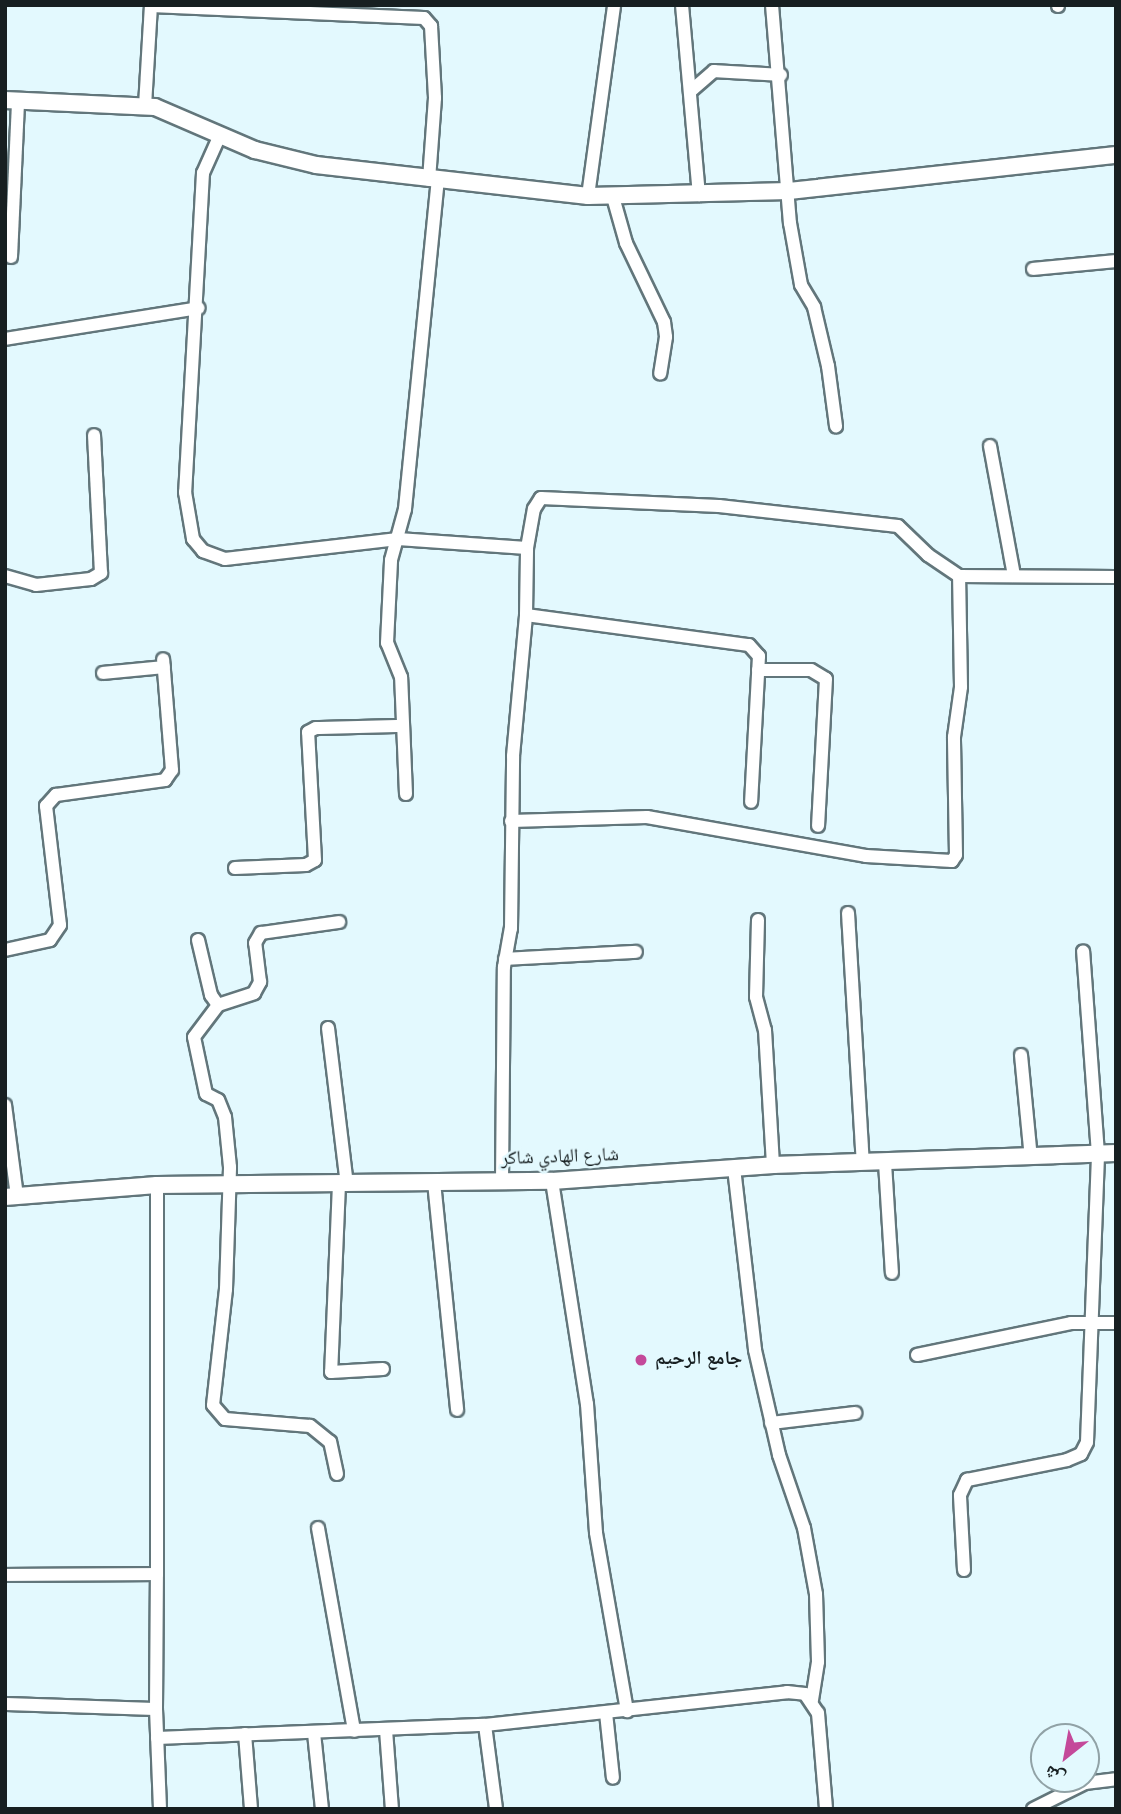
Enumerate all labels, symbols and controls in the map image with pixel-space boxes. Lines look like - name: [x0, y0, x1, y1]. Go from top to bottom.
- street label: شارع الهادي شاكر: [501, 1145, 619, 1171]
- place label: جامع الرحيم: [655, 1349, 742, 1371]
- marker: جامع الرحيم: [633, 1352, 649, 1368]
- north arrow: [1030, 1723, 1100, 1793]
- text: ش: [1040, 1759, 1070, 1790]

